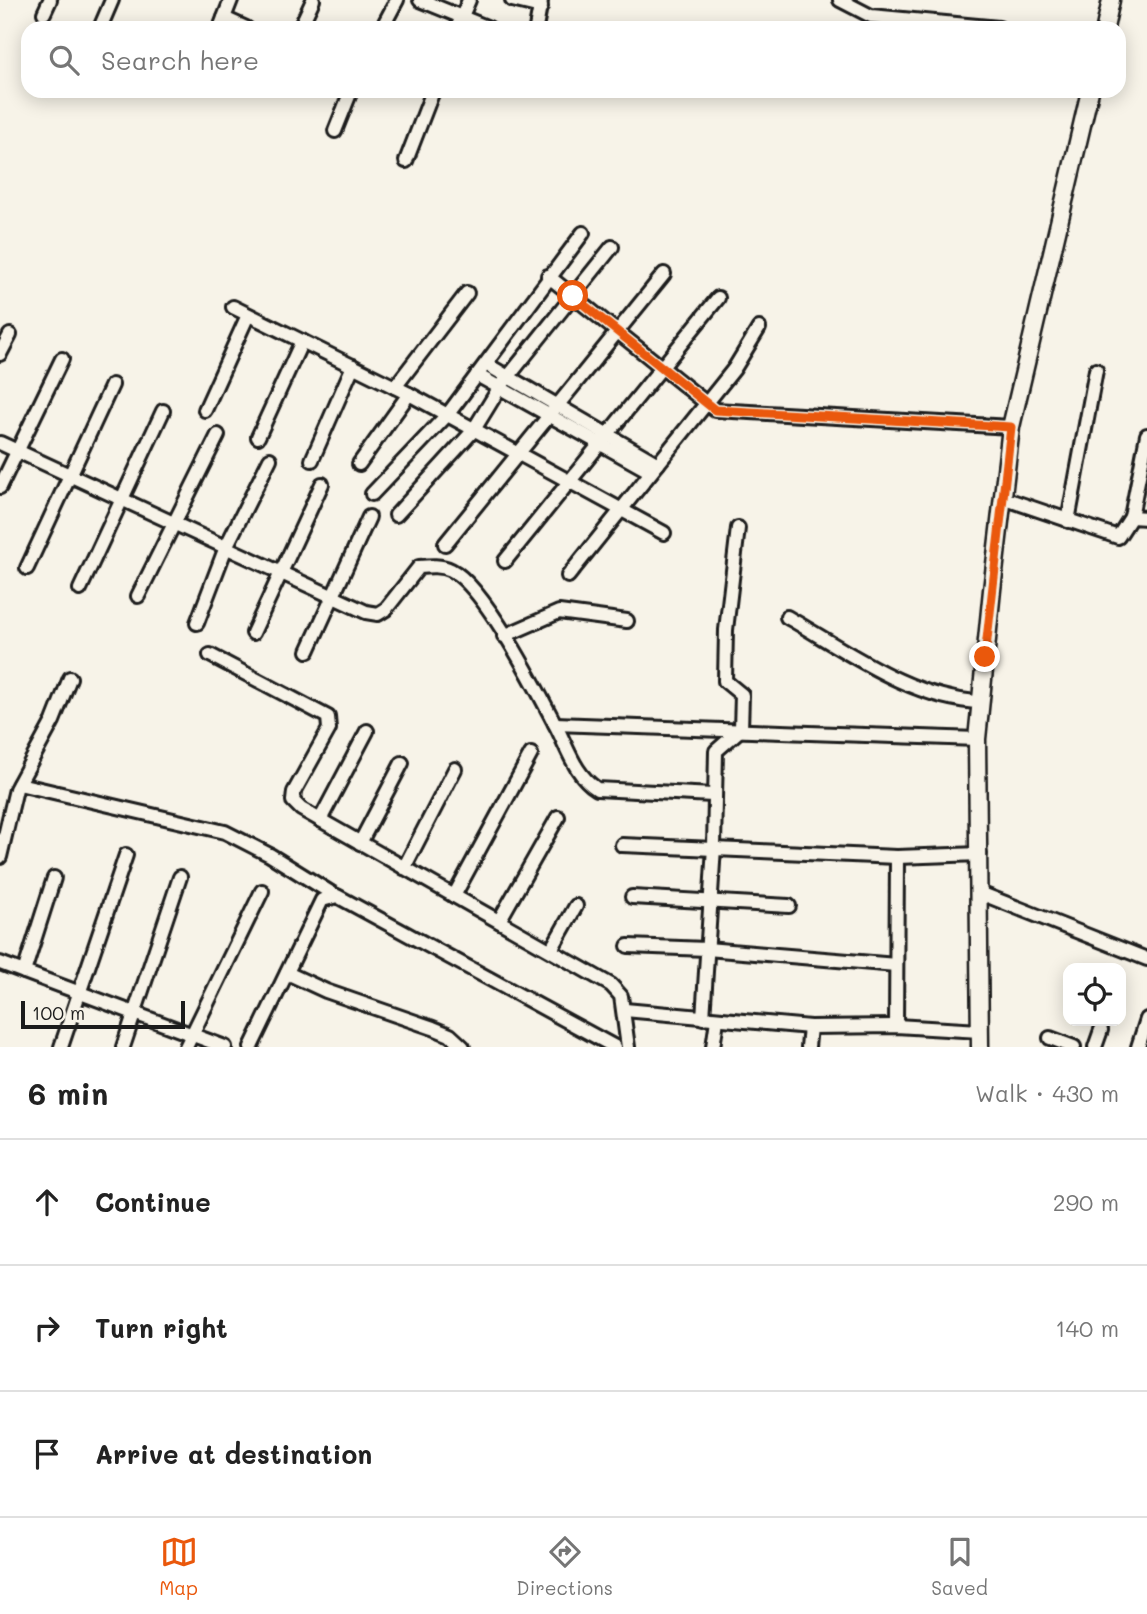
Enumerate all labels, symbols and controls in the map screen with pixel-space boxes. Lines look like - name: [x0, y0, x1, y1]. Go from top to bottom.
- search box: [21, 21, 1126, 98]
- icon: search: [45, 41, 83, 79]
- text: Search here: [101, 43, 259, 77]
- route start: [557, 280, 588, 311]
- route end: [969, 641, 1000, 672]
- map controls: [1063, 963, 1126, 1026]
- button: locate: [1063, 963, 1126, 1026]
- scale bar: [21, 998, 186, 1030]
- text: 100 m: [32, 1000, 85, 1025]
- text: 6 min: [28, 1073, 108, 1113]
- text: Walk · 430 m: [975, 1078, 1119, 1108]
- icon: ahead: [28, 1183, 66, 1221]
- text: Continue: [95, 1185, 211, 1219]
- text: 290 m: [1053, 1187, 1119, 1217]
- icon: right: [28, 1309, 66, 1347]
- text: Turn right: [95, 1311, 228, 1345]
- text: 140 m: [1055, 1313, 1119, 1343]
- icon: arrive: [28, 1435, 66, 1473]
- text: Arrive at destination: [95, 1437, 372, 1471]
- tab: Map: [159, 1533, 198, 1600]
- tab: Directions: [516, 1533, 613, 1600]
- tab: Saved: [931, 1533, 988, 1600]

